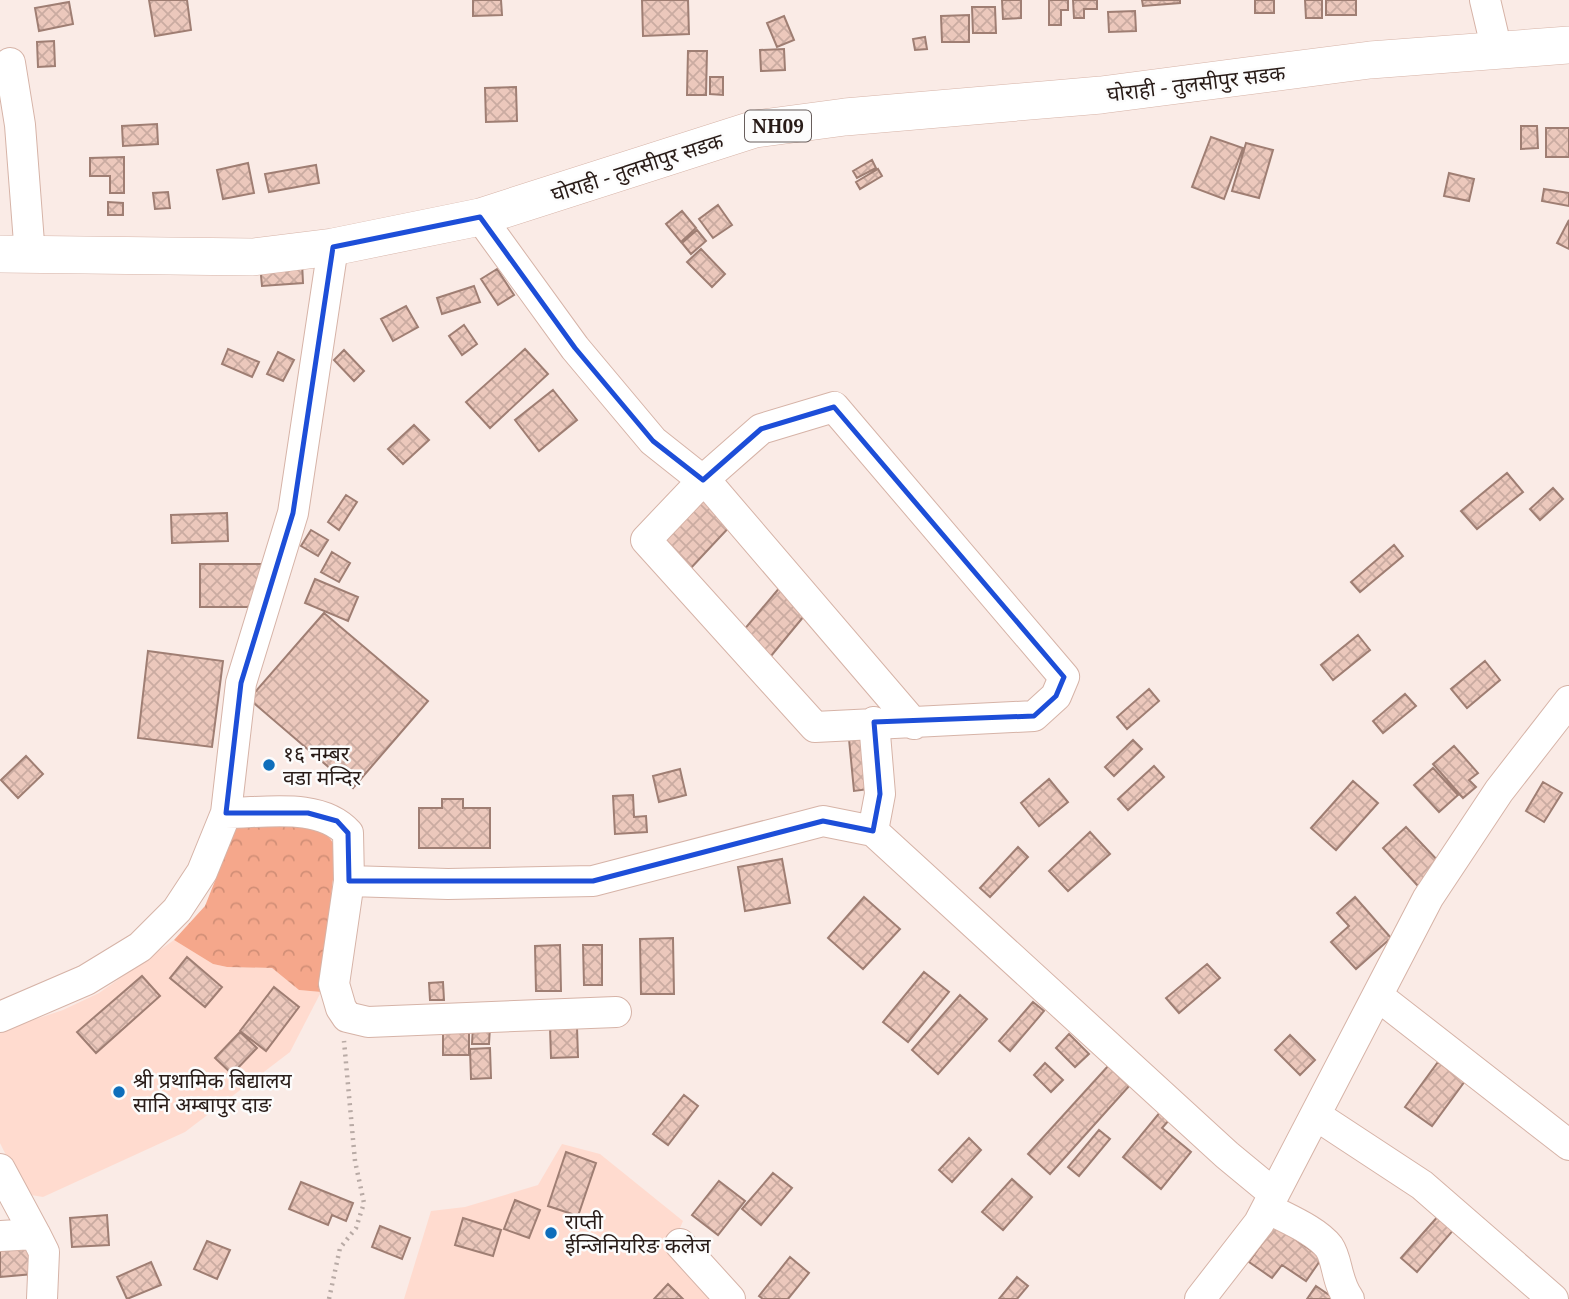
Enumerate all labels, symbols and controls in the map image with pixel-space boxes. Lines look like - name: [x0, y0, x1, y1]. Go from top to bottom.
- street label: घोराही - तुलसीपुर सडक: [1105, 58, 1288, 108]
- road number: NH09: [745, 110, 811, 142]
- street label: घोराही - तुलसीपुर सडक: [547, 126, 727, 208]
- place label: १६ नम्बर वडा मन्दिर: [283, 739, 361, 791]
- marker: १६ नम्बर वडा मन्दिर: [261, 757, 277, 773]
- place label: श्री प्रथामिक बिद्यालय सानि अम्बापुर दाङ: [133, 1066, 292, 1118]
- marker: श्री प्रथामिक बिद्यालय सानि अम्बापुर दाङ: [111, 1084, 127, 1100]
- place label: राप्ती ईन्जिनियरिङ कलेज: [565, 1207, 711, 1259]
- marker: राप्ती ईन्जिनियरिङ कलेज: [543, 1225, 559, 1241]

